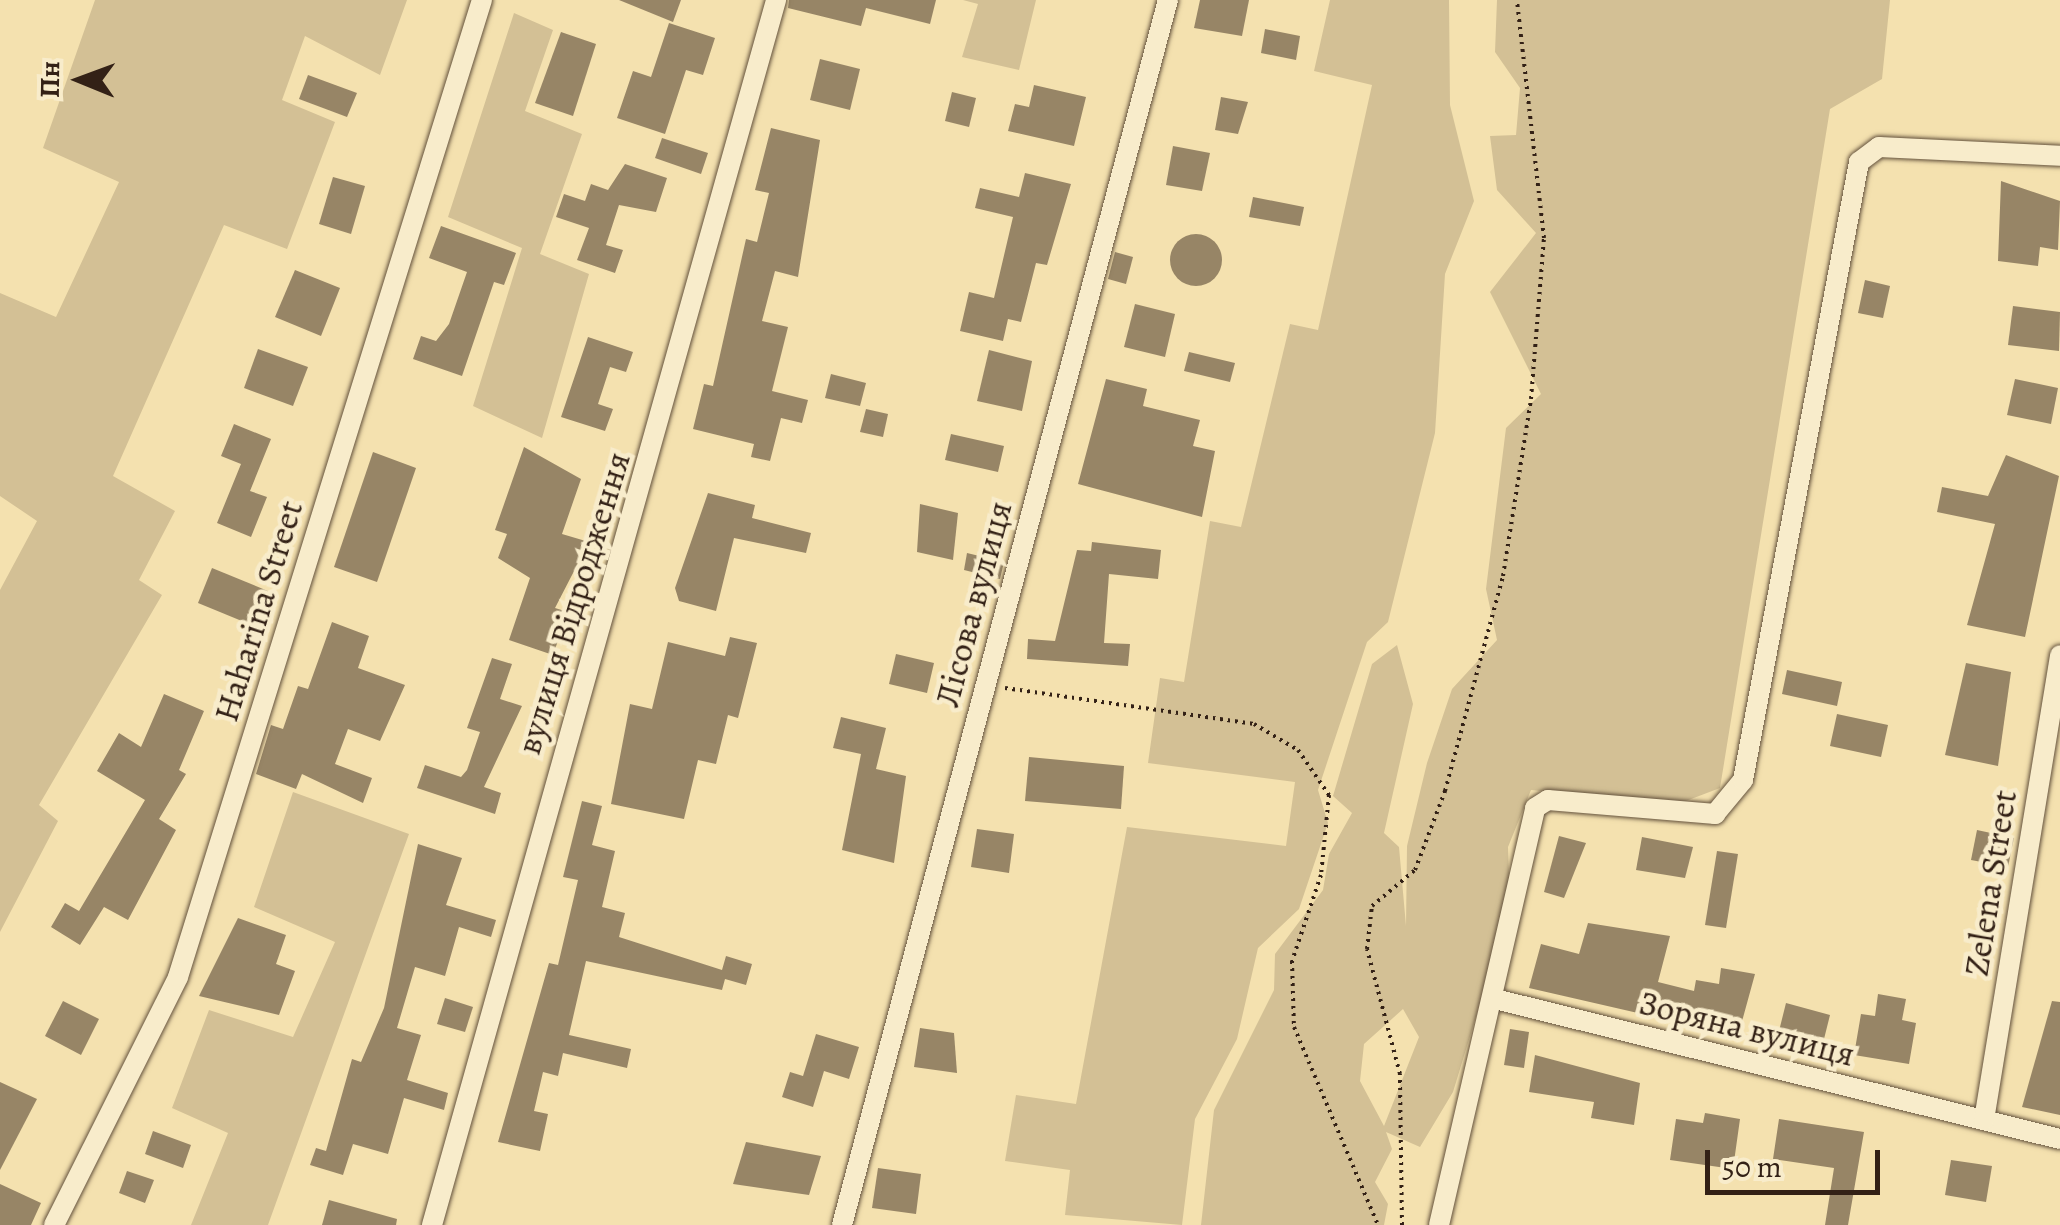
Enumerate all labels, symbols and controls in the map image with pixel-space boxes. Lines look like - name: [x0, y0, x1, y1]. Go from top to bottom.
- north arrow: [30, 30, 130, 130]
- text: Пн: [31, 61, 69, 98]
- street label: вулиця Відродження: [507, 447, 639, 759]
- street label: Haharina Street: [204, 495, 312, 727]
- street label: Лісова вулиця: [925, 497, 1021, 711]
- street label: Zelena Street: [1955, 787, 2025, 979]
- street label: Зоряна вулиця: [1635, 981, 1859, 1075]
- scale bar: [1710, 1130, 1885, 1192]
- text: 50 m: [1722, 1147, 1782, 1187]

